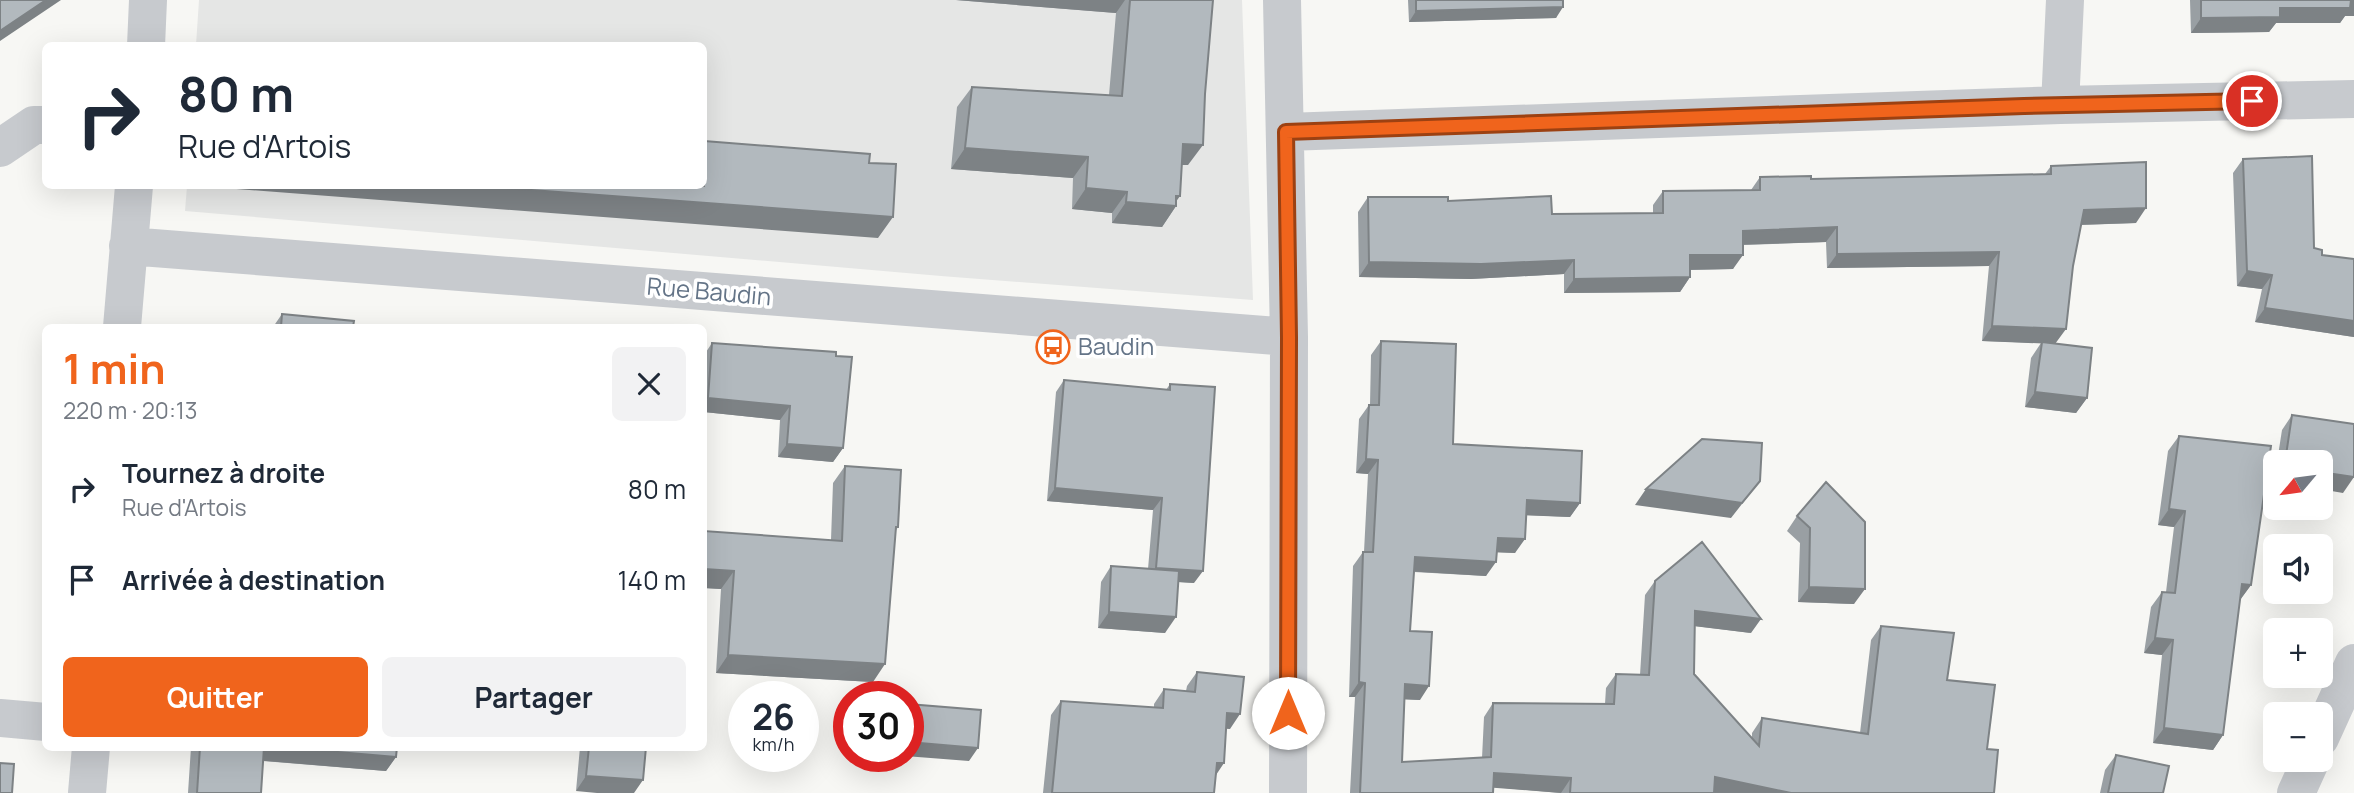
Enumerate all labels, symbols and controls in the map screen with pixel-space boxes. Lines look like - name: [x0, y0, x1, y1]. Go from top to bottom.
- text: 80 m: [178, 60, 294, 127]
- icon: right: [63, 70, 154, 161]
- pin: [2222, 71, 2282, 131]
- icon: arrive: [2233, 82, 2271, 120]
- text: Rue d'Artois: [178, 124, 351, 168]
- street label: Rue Baudin: [646, 269, 773, 312]
- bus stop icon: Baudin: [1034, 328, 1072, 366]
- place label: Baudin: [1078, 329, 1154, 362]
- text: 1 min: [63, 339, 166, 397]
- button: close: [612, 347, 686, 421]
- text: 220 m · 20:13: [63, 394, 197, 426]
- north arrow: [2263, 450, 2333, 520]
- map controls: [2263, 450, 2333, 772]
- text: Tournez à droite: [122, 455, 325, 491]
- icon: right: [63, 470, 101, 508]
- text: 80 m: [628, 471, 686, 507]
- text: Rue d'Artois: [122, 491, 247, 523]
- button: sound: [2263, 534, 2333, 604]
- icon: arrive: [63, 561, 101, 599]
- text: Arrivée à destination: [122, 562, 385, 598]
- text: 140 m: [617, 562, 686, 598]
- button: +: [2263, 618, 2333, 688]
- button: Quitter: [63, 657, 368, 737]
- button: Partager: [382, 657, 686, 737]
- position arrow: [1251, 676, 1325, 750]
- speed limit sign: 30: [833, 681, 924, 772]
- text: 26: [752, 693, 795, 741]
- button: −: [2263, 702, 2333, 772]
- text: km/h: [753, 732, 794, 756]

